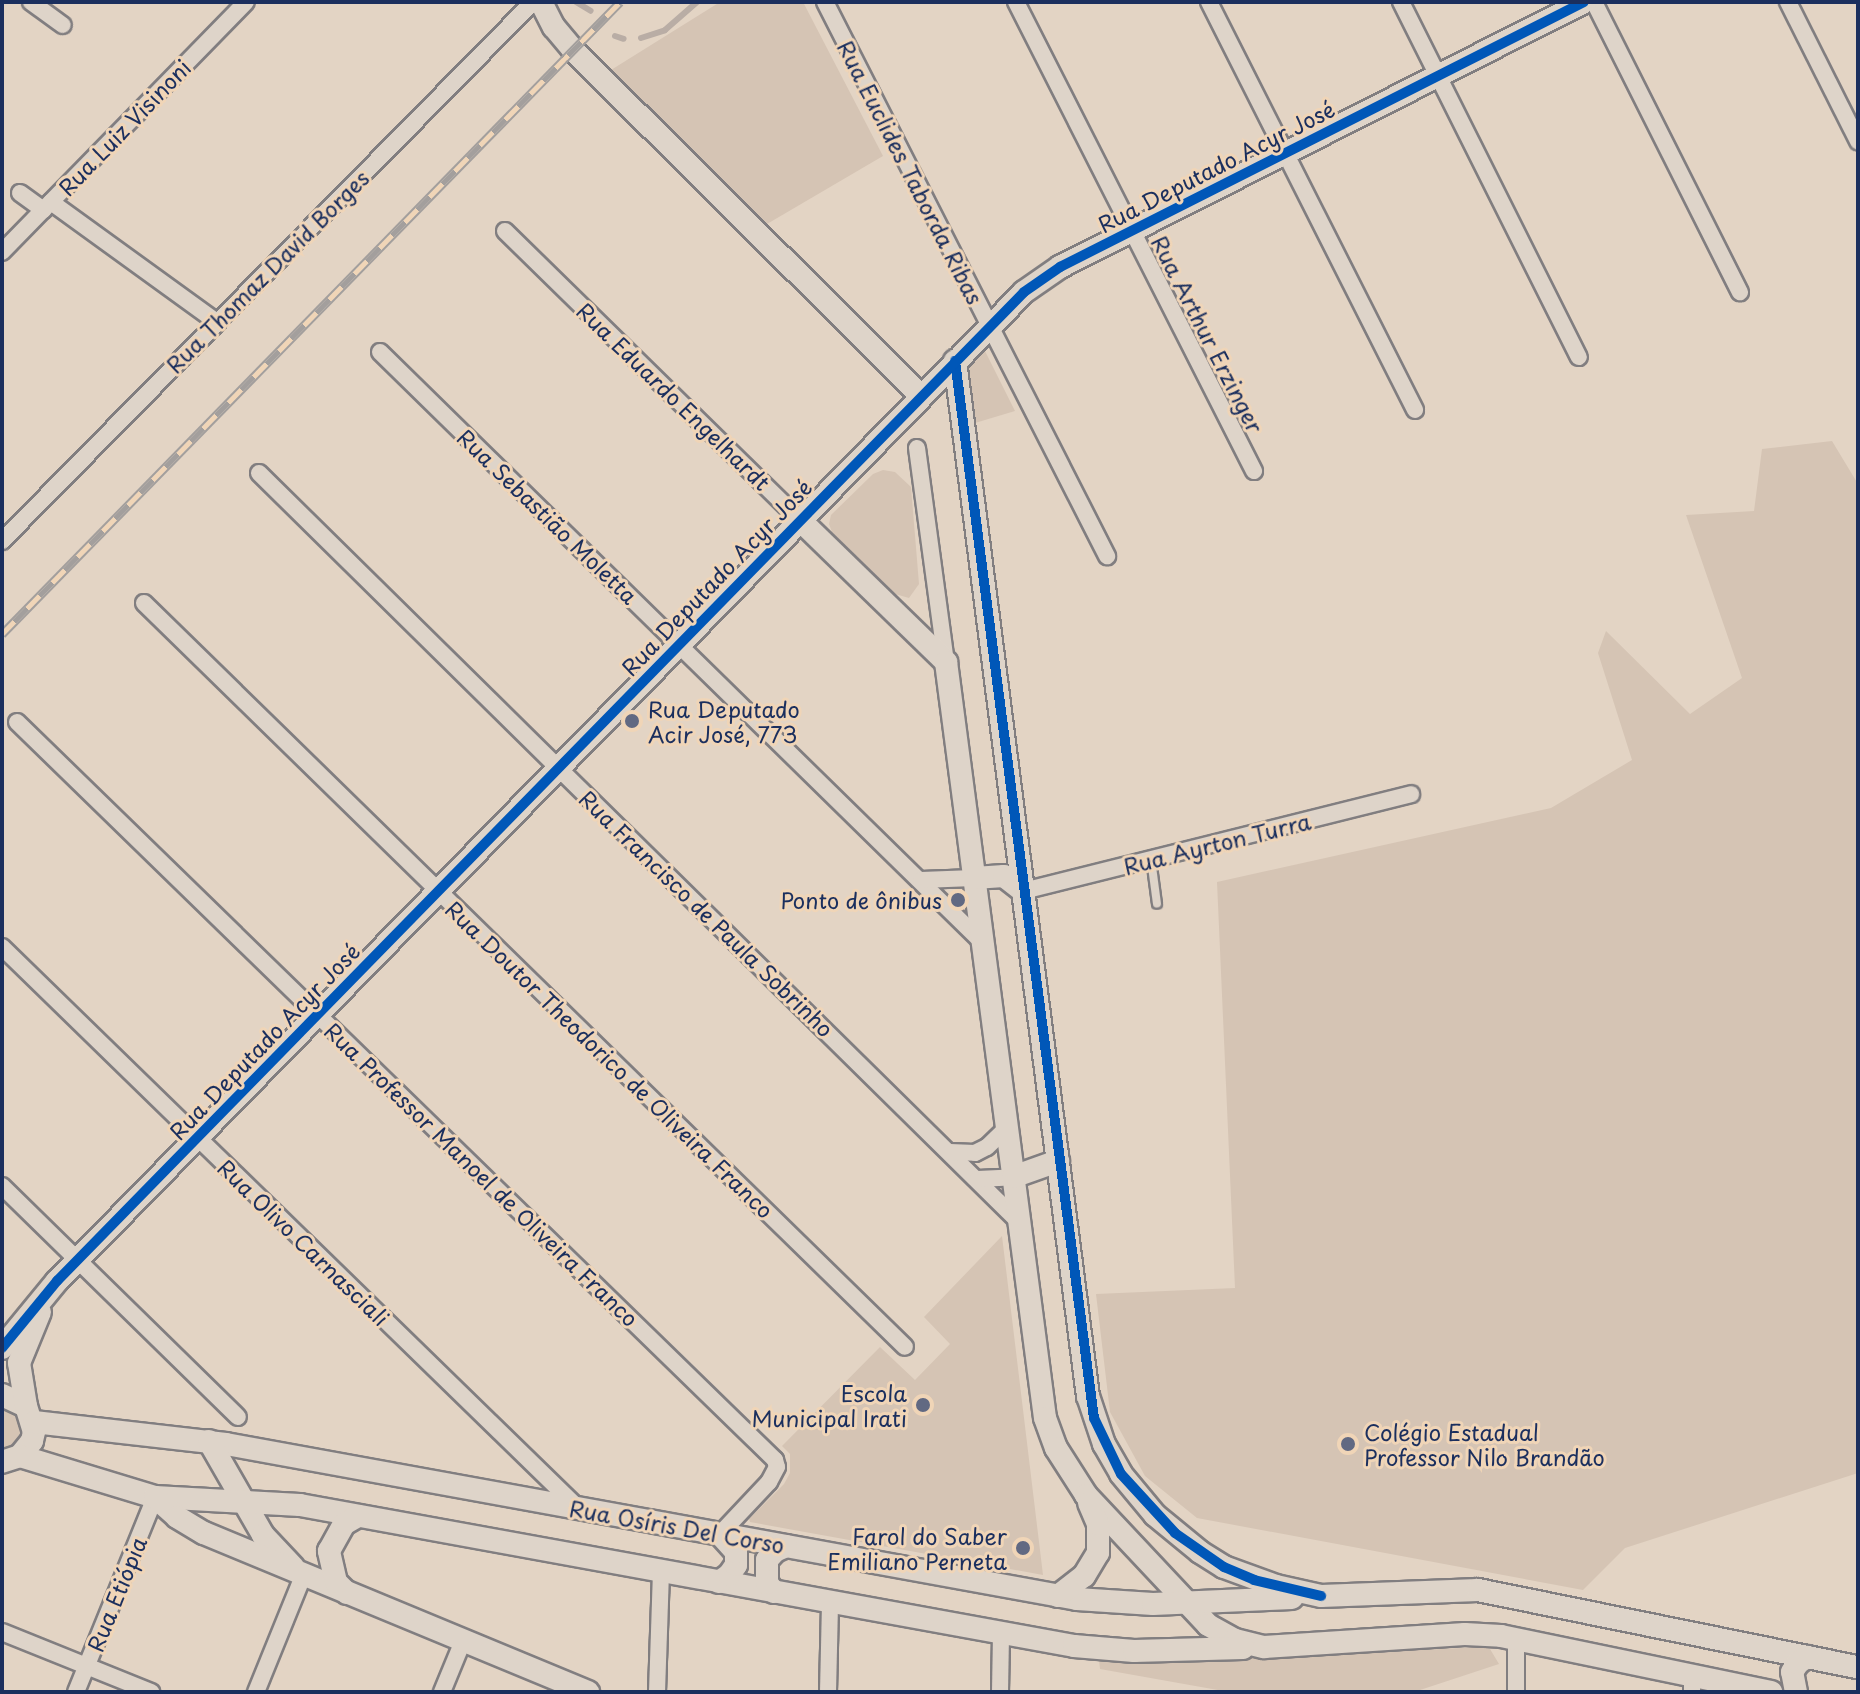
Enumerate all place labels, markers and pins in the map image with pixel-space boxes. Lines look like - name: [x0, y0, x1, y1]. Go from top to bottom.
- place label: Rua Deputado Acir José, 773: [648, 695, 801, 746]
- marker: Rua Deputado Acir José, 773: [623, 712, 641, 730]
- place label: Ponto de ônibus: [778, 887, 942, 913]
- marker: Ponto de ônibus: [949, 891, 967, 909]
- place label: Escola Municipal Irati: [749, 1379, 907, 1430]
- marker: Escola Municipal Irati: [914, 1396, 932, 1414]
- place label: Colégio Estadual Professor Nilo Brandão: [1364, 1418, 1606, 1470]
- marker: Colégio Estadual Professor Nilo Brandão: [1339, 1435, 1357, 1453]
- place label: Farol do Saber Emiliano Perneta: [826, 1522, 1007, 1574]
- marker: Farol do Saber Emiliano Perneta: [1014, 1539, 1032, 1557]

